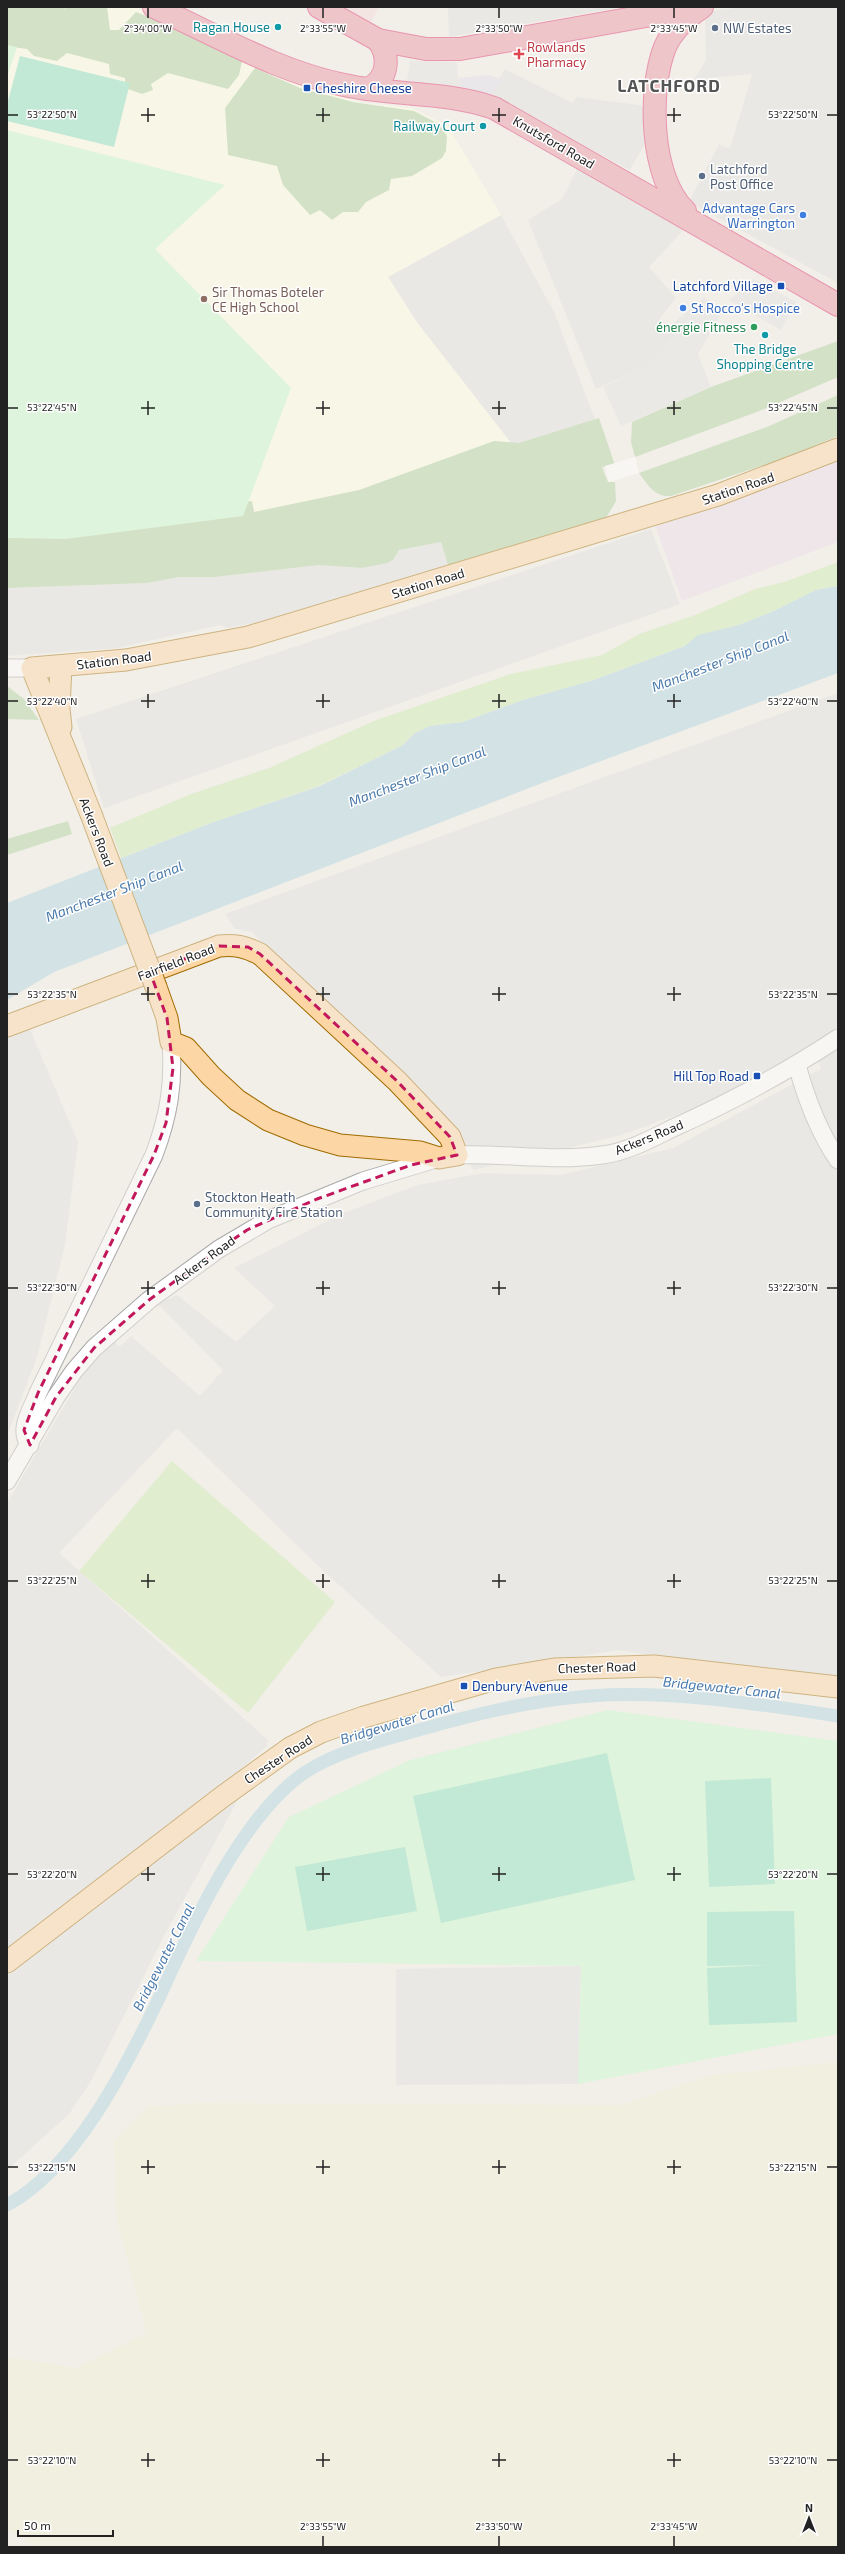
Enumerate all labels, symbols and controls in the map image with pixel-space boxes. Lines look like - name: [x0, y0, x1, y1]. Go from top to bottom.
- place label: Ragan House: [193, 19, 270, 35]
- place label: NW Estates: [723, 20, 792, 36]
- text: 2°34'00"W: [124, 22, 173, 34]
- marker: Ragan House: [273, 22, 283, 32]
- text: 2°33'55"W: [300, 22, 347, 34]
- text: 2°33'50"W: [476, 22, 523, 34]
- text: 2°33'45"W: [651, 22, 698, 34]
- marker: NW Estates: [710, 23, 720, 33]
- place label: Rowlands Pharmacy: [527, 39, 586, 70]
- marker: Rowlands Pharmacy: [514, 49, 524, 59]
- district label: LATCHFORD: [617, 75, 721, 95]
- place label: Cheshire Cheese: [315, 80, 412, 96]
- marker: Cheshire Cheese: [302, 83, 312, 93]
- text: 53°22'50"N: [27, 108, 77, 120]
- text: 53°22'50"N: [768, 108, 818, 120]
- street label: Knutsford Road: [510, 112, 598, 172]
- place label: Railway Court: [393, 118, 475, 134]
- marker: Railway Court: [478, 121, 488, 131]
- place label: Latchford Post Office: [710, 161, 773, 192]
- marker: Latchford Post Office: [697, 171, 707, 181]
- place label: Advantage Cars Warrington: [702, 200, 795, 231]
- marker: Advantage Cars Warrington: [798, 210, 808, 220]
- place label: Latchford Village: [673, 278, 773, 294]
- marker: Latchford Village: [776, 281, 786, 291]
- place label: Sir Thomas Boteler CE High School: [212, 284, 324, 315]
- marker: Sir Thomas Boteler CE High School: [199, 294, 209, 304]
- place label: St Rocco's Hospice: [691, 300, 800, 316]
- marker: St Rocco's Hospice: [678, 303, 688, 313]
- place label: énergie Fitness: [656, 319, 746, 335]
- marker: énergie Fitness: [749, 322, 759, 332]
- marker: The Bridge Shopping Centre: [760, 330, 770, 340]
- place label: The Bridge Shopping Centre: [716, 341, 814, 372]
- text: 53°22'45"N: [27, 401, 77, 413]
- text: 53°22'45"N: [768, 401, 818, 413]
- street label: Station Road: [700, 468, 776, 508]
- street label: Station Road: [390, 564, 466, 602]
- water label: Manchester Ship Canal: [649, 627, 791, 695]
- street label: Station Road: [76, 647, 152, 673]
- text: 53°22'40"N: [27, 695, 77, 707]
- text: 53°22'40"N: [768, 695, 818, 707]
- water label: Manchester Ship Canal: [346, 742, 488, 810]
- street label: Ackers Road: [77, 795, 117, 869]
- water label: Manchester Ship Canal: [43, 857, 185, 925]
- street label: Fairfield Road: [135, 940, 217, 984]
- text: 53°22'35"N: [27, 988, 77, 1000]
- text: 53°22'35"N: [768, 988, 818, 1000]
- place label: Hill Top Road: [673, 1068, 749, 1084]
- marker: Hill Top Road: [752, 1071, 762, 1081]
- street label: Ackers Road: [612, 1116, 686, 1158]
- place label: Stockton Heath Community Fire Station: [205, 1189, 343, 1220]
- marker: Stockton Heath Community Fire Station: [192, 1199, 202, 1209]
- street label: Ackers Road: [170, 1232, 238, 1288]
- text: 53°22'30"N: [27, 1281, 77, 1293]
- text: 53°22'30"N: [768, 1281, 818, 1293]
- text: 53°22'25"N: [27, 1574, 77, 1586]
- text: 53°22'25"N: [768, 1574, 818, 1586]
- street label: Chester Road: [558, 1658, 636, 1676]
- water label: Bridgewater Canal: [662, 1672, 782, 1702]
- place label: Denbury Avenue: [472, 1678, 568, 1694]
- marker: Denbury Avenue: [459, 1681, 469, 1691]
- water label: Bridgewater Canal: [338, 1697, 456, 1747]
- street label: Chester Road: [241, 1731, 315, 1787]
- text: 53°22'20"N: [27, 1868, 77, 1880]
- text: 53°22'20"N: [768, 1868, 818, 1880]
- water label: Bridgewater Canal: [129, 1900, 197, 2014]
- text: 53°22'15"N: [28, 2161, 76, 2173]
- text: 53°22'15"N: [769, 2161, 817, 2173]
- text: 53°22'10"N: [28, 2454, 76, 2466]
- text: 53°22'10"N: [769, 2454, 817, 2466]
- north arrow: [789, 2498, 829, 2538]
- text: N: [805, 2501, 813, 2514]
- scale bar: [18, 2512, 113, 2538]
- text: 50 m: [24, 2518, 51, 2532]
- text: 2°33'55"W: [300, 2520, 347, 2532]
- text: 2°33'50"W: [476, 2520, 523, 2532]
- text: 2°33'45"W: [651, 2520, 698, 2532]

